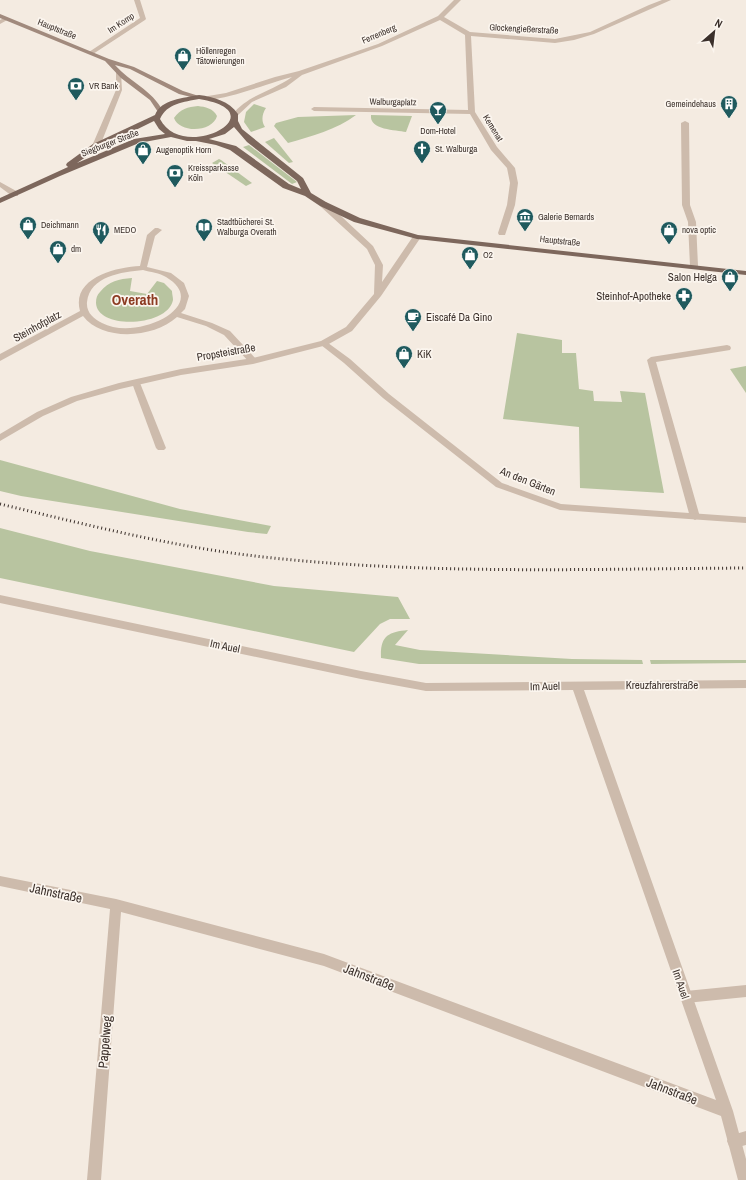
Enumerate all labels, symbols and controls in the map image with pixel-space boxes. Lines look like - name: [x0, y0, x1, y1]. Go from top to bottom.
- street label: Im Komp: [105, 10, 137, 36]
- north arrow: [694, 12, 734, 52]
- text: N: [713, 15, 725, 31]
- street label: Hauptstraße: [36, 16, 78, 42]
- street label: Ferrenberg: [360, 21, 399, 47]
- street label: Glockengießerstraße: [489, 21, 559, 37]
- place label: Höllenregen Tätowierungen: [196, 45, 245, 67]
- shop icon: Höllenregen Tätowierungen: [173, 46, 193, 71]
- bank icon: VR Bank: [66, 76, 86, 101]
- place label: VR Bank: [89, 80, 118, 92]
- building icon: Gemeindehaus: [719, 94, 739, 119]
- street label: Walburgaplatz: [369, 96, 417, 108]
- place label: Gemeindehaus: [666, 98, 716, 110]
- bar icon: Dom-Hotel: [428, 100, 448, 125]
- street label: Kemenat: [480, 112, 506, 144]
- place label: Dom-Hotel: [420, 125, 456, 137]
- street label: Siegburger Straße: [80, 127, 140, 159]
- church icon: St. Walburga: [412, 139, 432, 164]
- shop icon: Augenoptik Horn: [133, 140, 153, 165]
- place label: St. Walburga: [435, 143, 477, 155]
- place label: Augenoptik Horn: [155, 144, 211, 156]
- place label: Kreissparkasse Köln: [188, 162, 239, 184]
- bank icon: Kreissparkasse Köln: [165, 163, 185, 188]
- museum icon: Galerie Bernards: [515, 207, 535, 232]
- place label: Galerie Bernards: [538, 211, 595, 223]
- shop icon: Deichmann: [18, 215, 38, 240]
- place label: Stadtbücherei St. Walburga Overath: [217, 216, 277, 238]
- library icon: Stadtbücherei St. Walburga Overath: [194, 217, 214, 242]
- place label: Deichmann: [41, 219, 79, 231]
- restaurant icon: MEDO: [91, 220, 111, 245]
- shop icon: nova optic: [659, 220, 679, 245]
- place label: MEDO: [114, 224, 136, 236]
- place label: nova optic: [682, 224, 716, 236]
- street label: Hauptstraße: [539, 233, 581, 249]
- shop icon: dm: [48, 239, 68, 264]
- place label: dm: [71, 243, 81, 255]
- shop icon: O2: [460, 245, 480, 270]
- place label: O2: [483, 249, 493, 261]
- shop icon: Salon Helga: [720, 267, 740, 292]
- place label: Salon Helga: [668, 270, 717, 284]
- pharmacy icon: Steinhof-Apotheke: [674, 286, 694, 311]
- district label: Overath: [112, 289, 158, 310]
- place label: Steinhof-Apotheke: [596, 289, 671, 303]
- street label: Steinhofplatz: [11, 307, 64, 345]
- cafe icon: Eiscafé Da Gino: [403, 307, 423, 332]
- place label: Eiscafé Da Gino: [426, 310, 492, 324]
- street label: Propsteistraße: [196, 340, 256, 364]
- shop icon: KiK: [394, 344, 414, 369]
- place label: KiK: [417, 347, 432, 361]
- street label: An den Gärten: [497, 463, 558, 498]
- street label: Im Auel: [209, 636, 241, 656]
- street label: Kreuzfahrerstraße: [626, 678, 698, 692]
- street label: Im Auel: [530, 679, 560, 693]
- street label: Jahnstraße: [28, 879, 84, 907]
- street label: Jahnstraße: [341, 960, 397, 995]
- street label: Im Auel: [669, 967, 693, 1001]
- street label: Pappelweg: [94, 1015, 116, 1069]
- street label: Jahnstraße: [644, 1074, 700, 1109]

